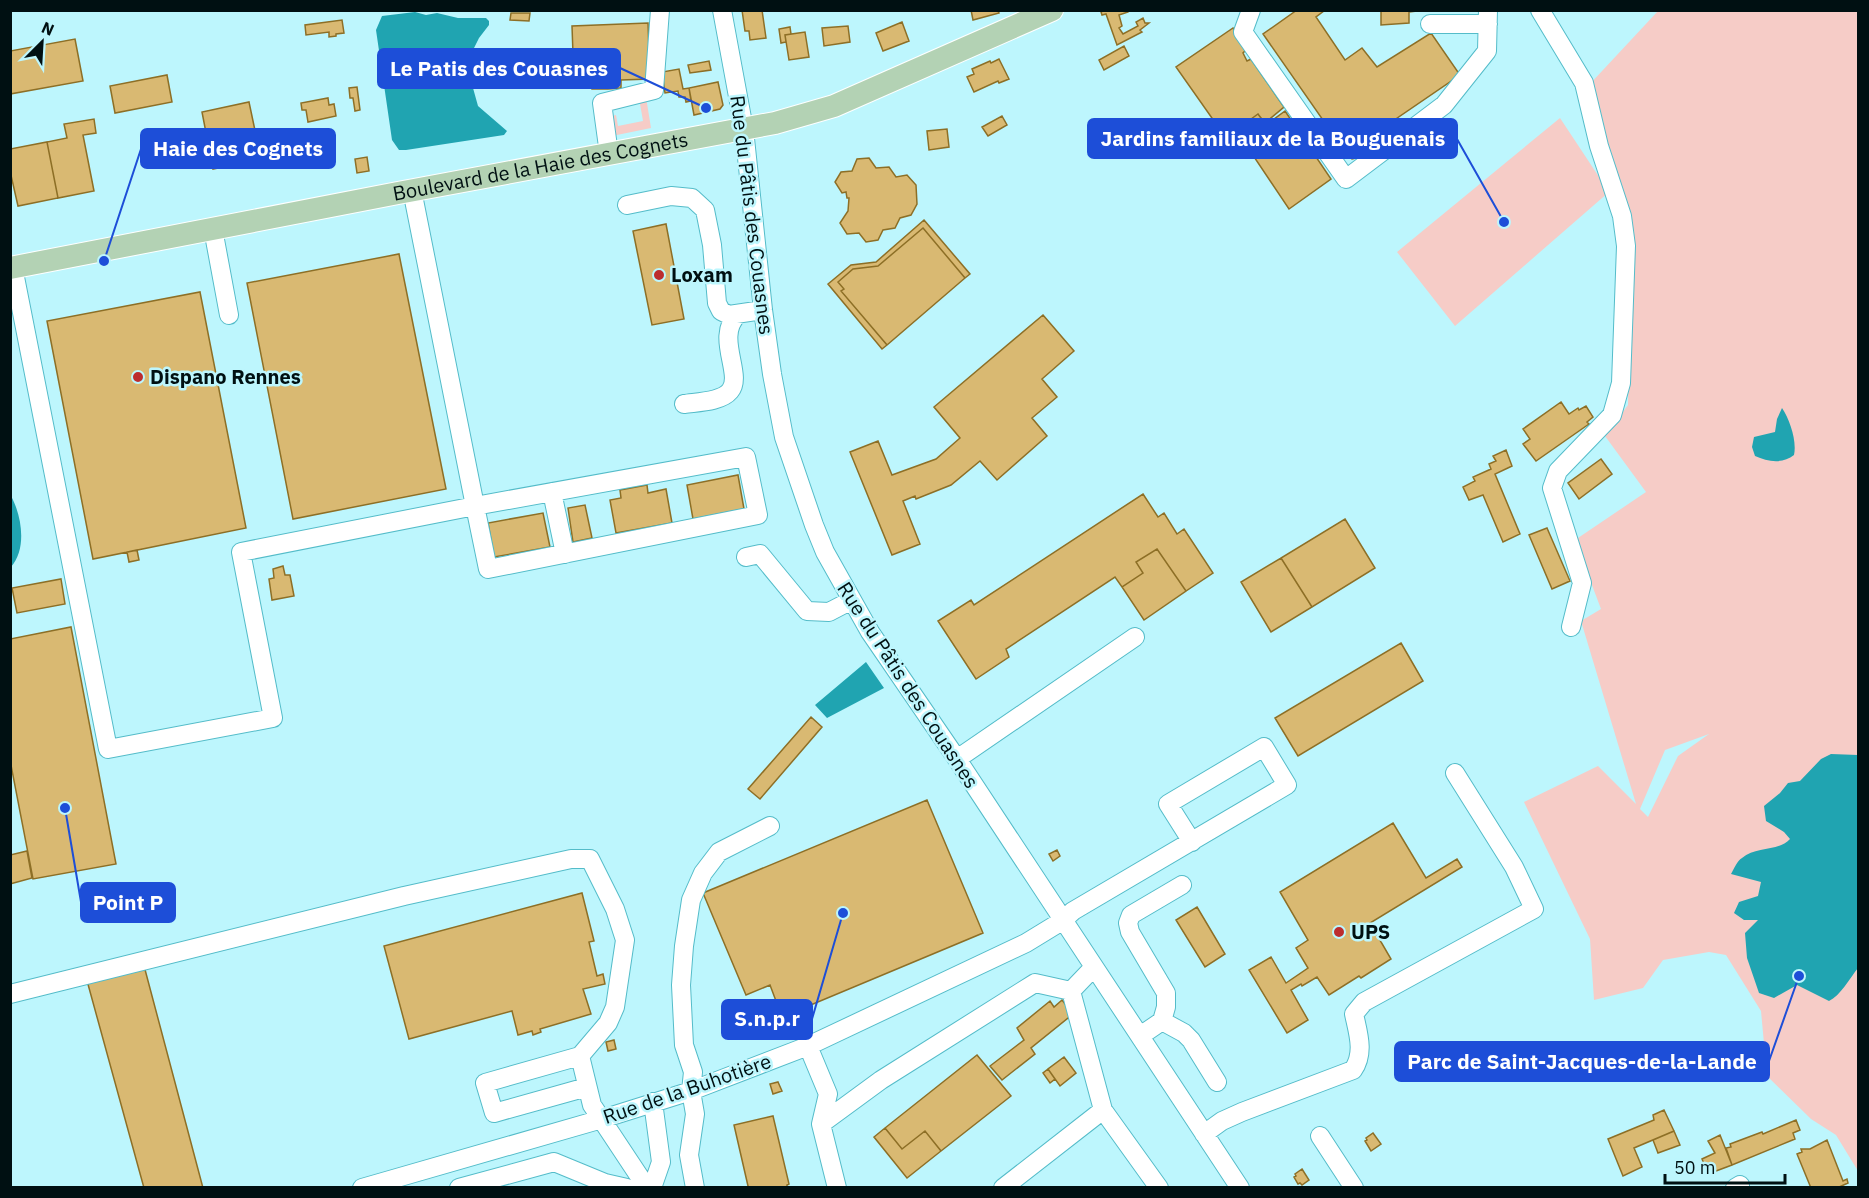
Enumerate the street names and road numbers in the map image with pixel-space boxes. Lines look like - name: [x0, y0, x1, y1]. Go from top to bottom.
- street label: Rue du Pâtis des Couasnes: [724, 94, 781, 336]
- street label: Boulevard de la Haie des Cognets: [390, 125, 690, 207]
- street label: Rue du Pâtis des Couasnes: [831, 576, 985, 793]
- street label: Rue de la Buhotière: [599, 1047, 775, 1130]

